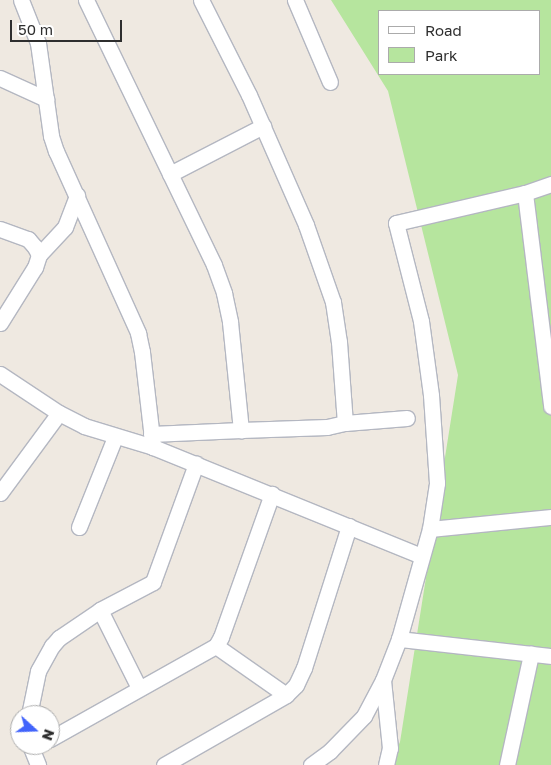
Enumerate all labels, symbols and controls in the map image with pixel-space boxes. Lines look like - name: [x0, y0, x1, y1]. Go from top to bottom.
- scale bar: [12, 10, 125, 42]
- legend: [378, 10, 541, 75]
- text: 50 m: [18, 20, 53, 38]
- text: Road: [425, 21, 462, 39]
- text: Park: [425, 46, 457, 64]
- north arrow: [10, 705, 60, 755]
- text: N: [39, 727, 58, 743]

